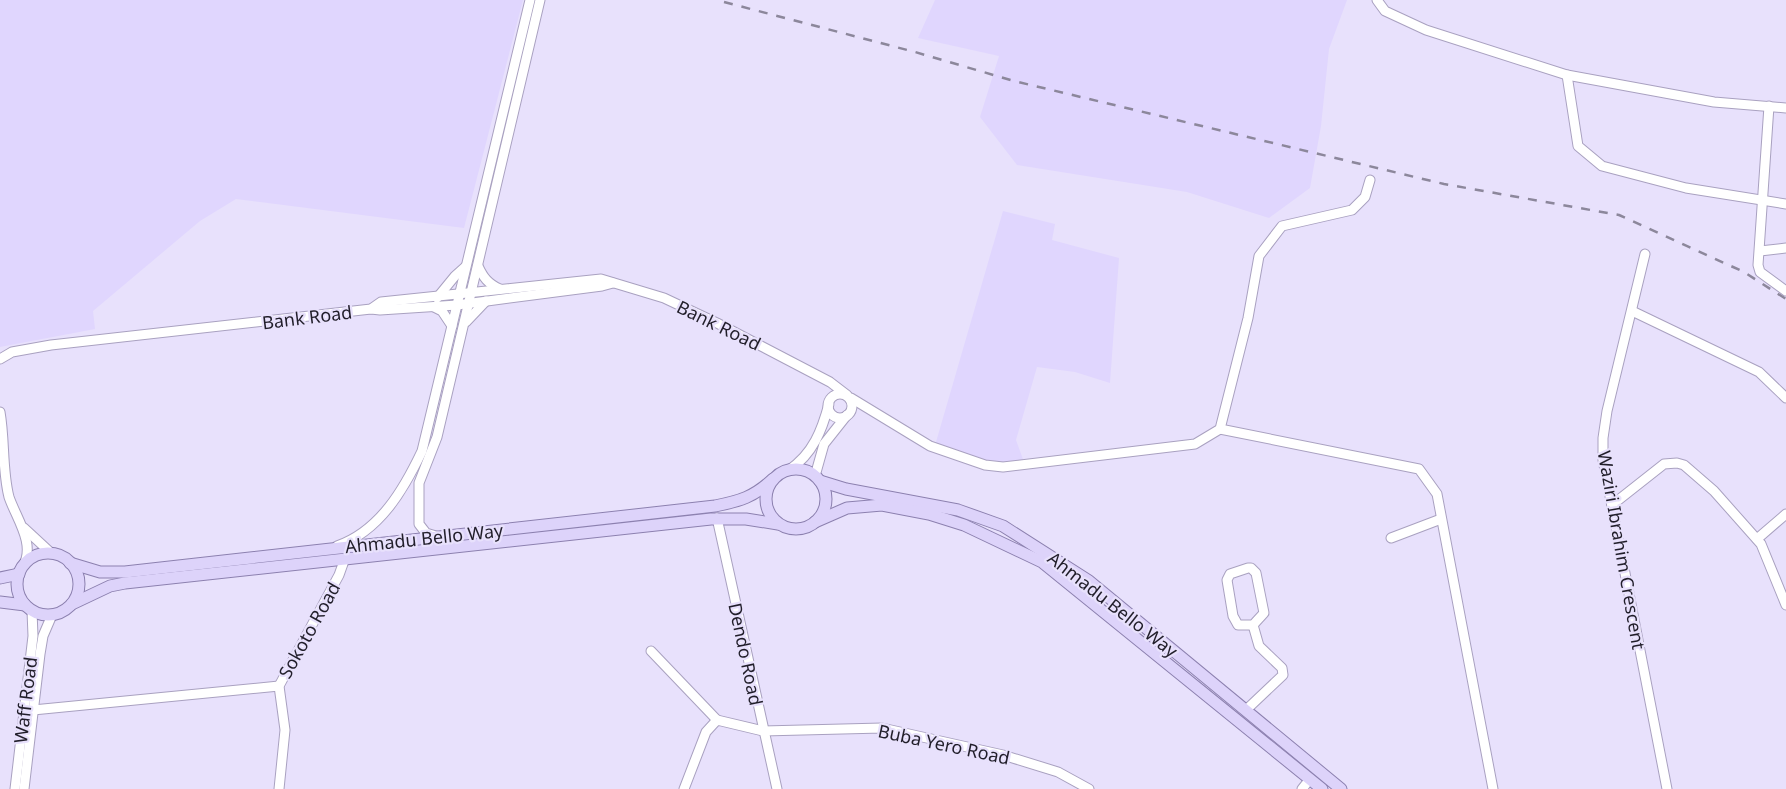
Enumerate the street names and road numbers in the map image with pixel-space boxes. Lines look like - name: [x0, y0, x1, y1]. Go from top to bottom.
- street label: Bank Road: [673, 294, 765, 356]
- street label: Bank Road: [261, 300, 353, 334]
- street label: Waziri Ibrahim Crescent: [1593, 449, 1651, 652]
- street label: Ahmadu Bello Way: [344, 518, 505, 558]
- street label: Ahmadu Bello Way: [1043, 546, 1184, 663]
- street label: Sokoto Road: [273, 578, 345, 682]
- street label: Dendo Road: [723, 600, 769, 708]
- street label: Waff Road: [8, 655, 42, 745]
- street label: Buba Yero Road: [876, 718, 1012, 770]

